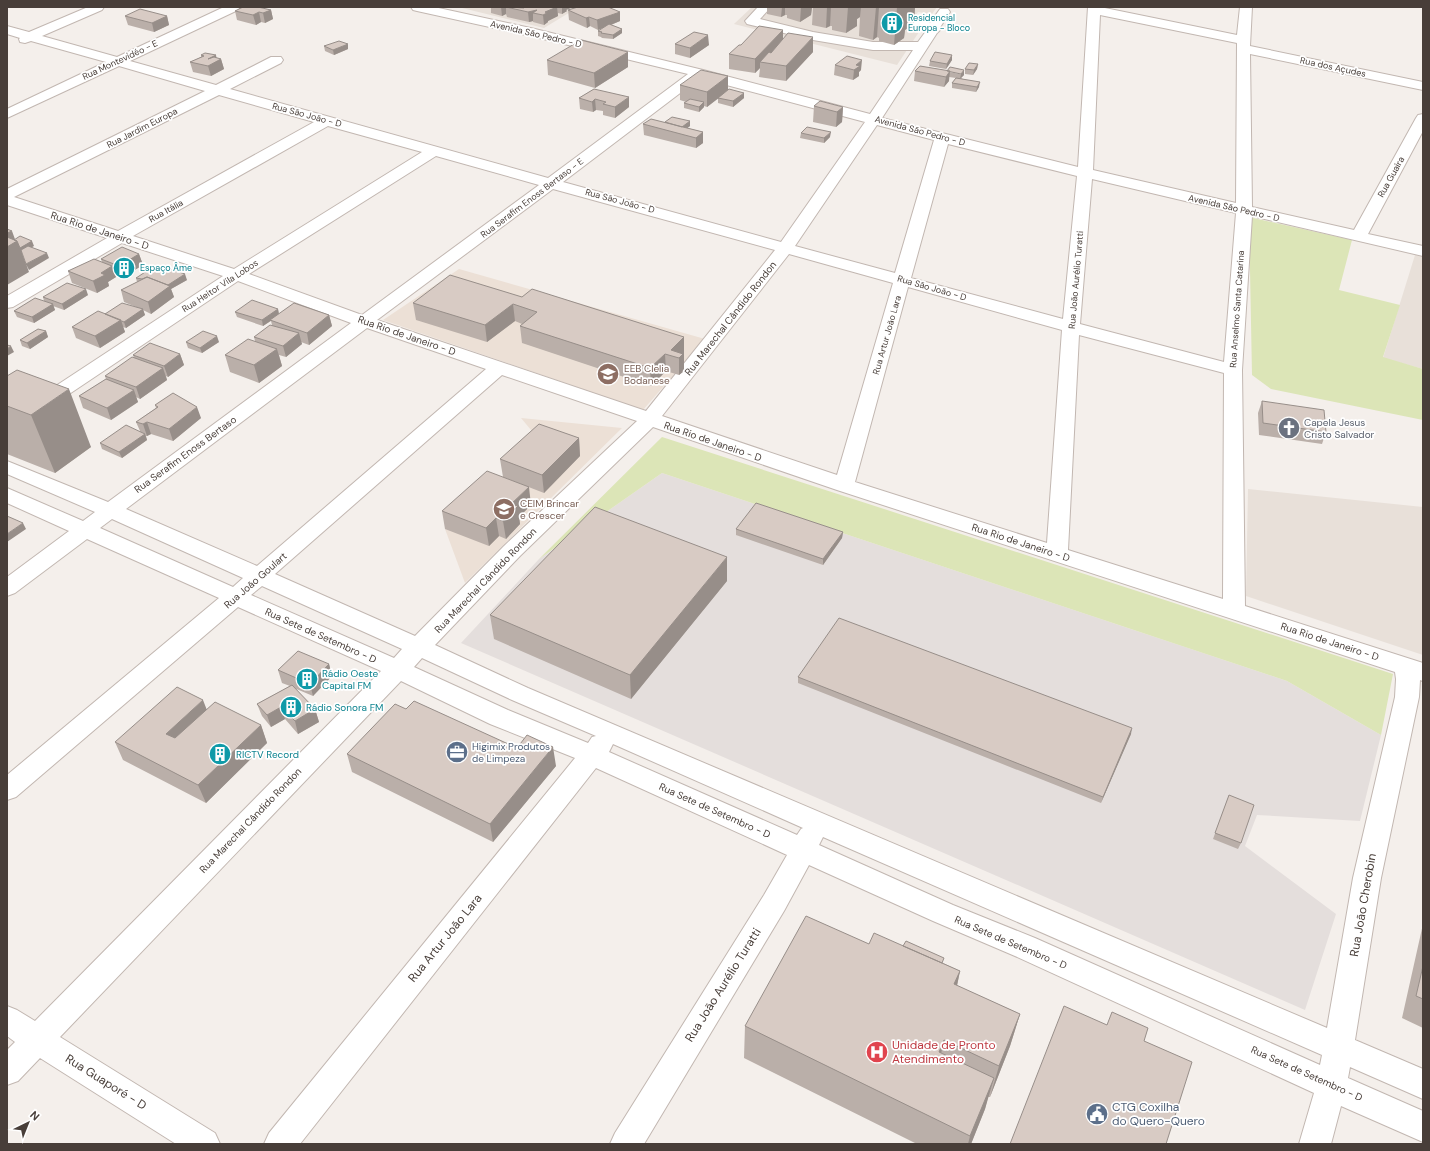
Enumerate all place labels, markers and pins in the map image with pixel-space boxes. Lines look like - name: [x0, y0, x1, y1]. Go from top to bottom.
- building icon: Residencial Europa - Bloco: [879, 10, 905, 36]
- place label: Residencial Europa - Bloco: [908, 12, 970, 34]
- building icon: Espaço Âme: [111, 255, 137, 281]
- place label: Espaço Âme: [140, 262, 192, 274]
- school or university icon: EEB Clelia Bodanese: [595, 361, 621, 387]
- place label: EEB Clelia Bodanese: [624, 362, 670, 387]
- church icon: Capela Jesus Cristo Salvador: [1276, 415, 1302, 441]
- place label: Capela Jesus Cristo Salvador: [1304, 416, 1375, 441]
- school or university icon: CEIM Brincar e Crescer: [491, 496, 517, 522]
- place label: CEIM Brincar e Crescer: [520, 497, 579, 522]
- building icon: Rádio Oeste Capital FM: [294, 666, 320, 692]
- place label: Rádio Oeste Capital FM: [322, 667, 378, 692]
- building icon: Rádio Sonora FM: [278, 694, 304, 720]
- place label: Rádio Sonora FM: [306, 701, 383, 714]
- office icon: Higimix Produtos de Limpeza: [444, 739, 470, 765]
- place label: Higimix Produtos de Limpeza: [472, 740, 550, 765]
- building icon: RICTV Record: [207, 741, 233, 767]
- place label: RICTV Record: [236, 748, 299, 761]
- place label: Unidade de Pronto Atendimento: [892, 1037, 996, 1067]
- hospital icon: Unidade de Pronto Atendimento: [864, 1039, 890, 1065]
- place label: CTG Coxilha do Quero-Quero: [1112, 1099, 1205, 1129]
- public building icon: CTG Coxilha do Quero-Quero: [1084, 1101, 1110, 1127]

